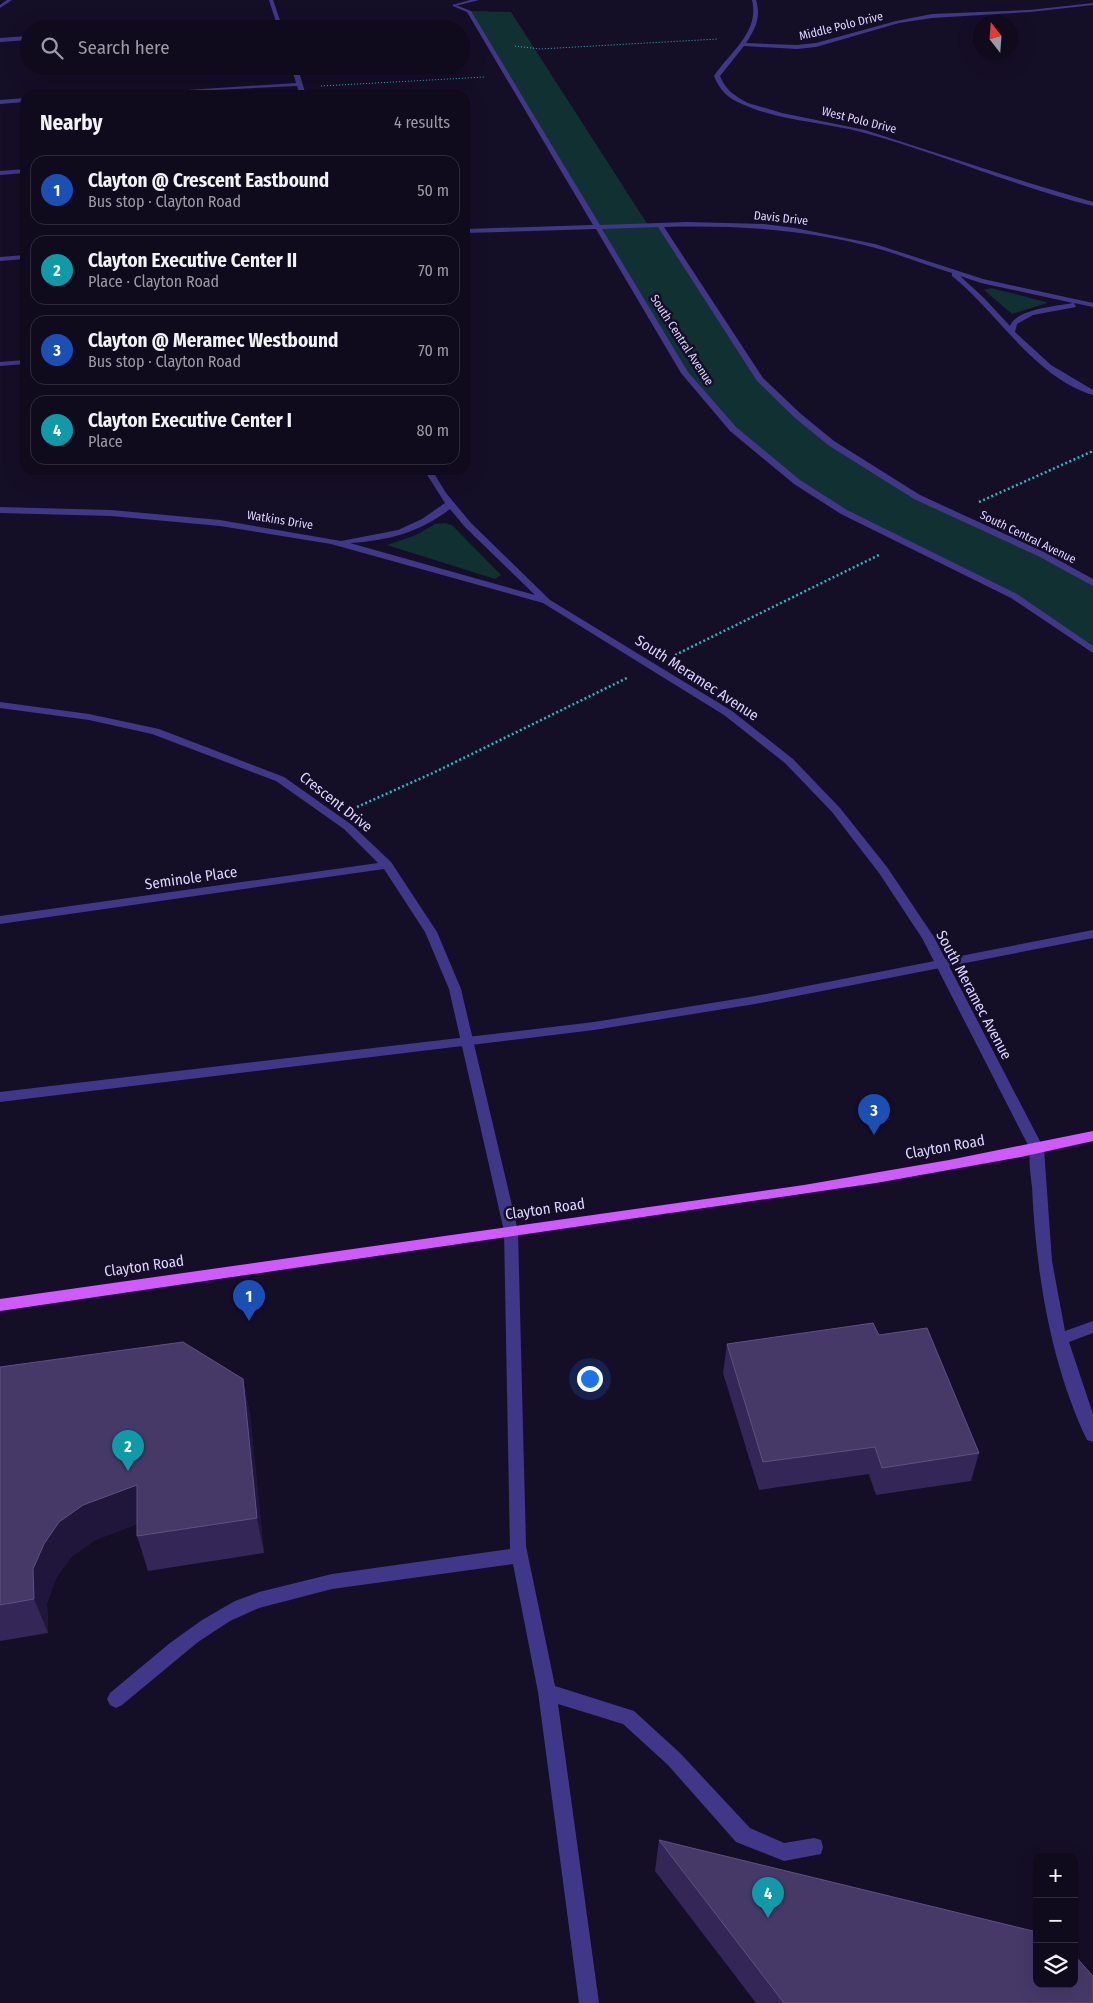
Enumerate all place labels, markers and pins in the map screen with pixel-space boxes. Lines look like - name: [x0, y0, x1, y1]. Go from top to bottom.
- pin: 3: [858, 1094, 890, 1135]
- pin: 1: [233, 1280, 265, 1321]
- pin: 2: [112, 1430, 144, 1471]
- pin: 4: [752, 1877, 784, 1918]

